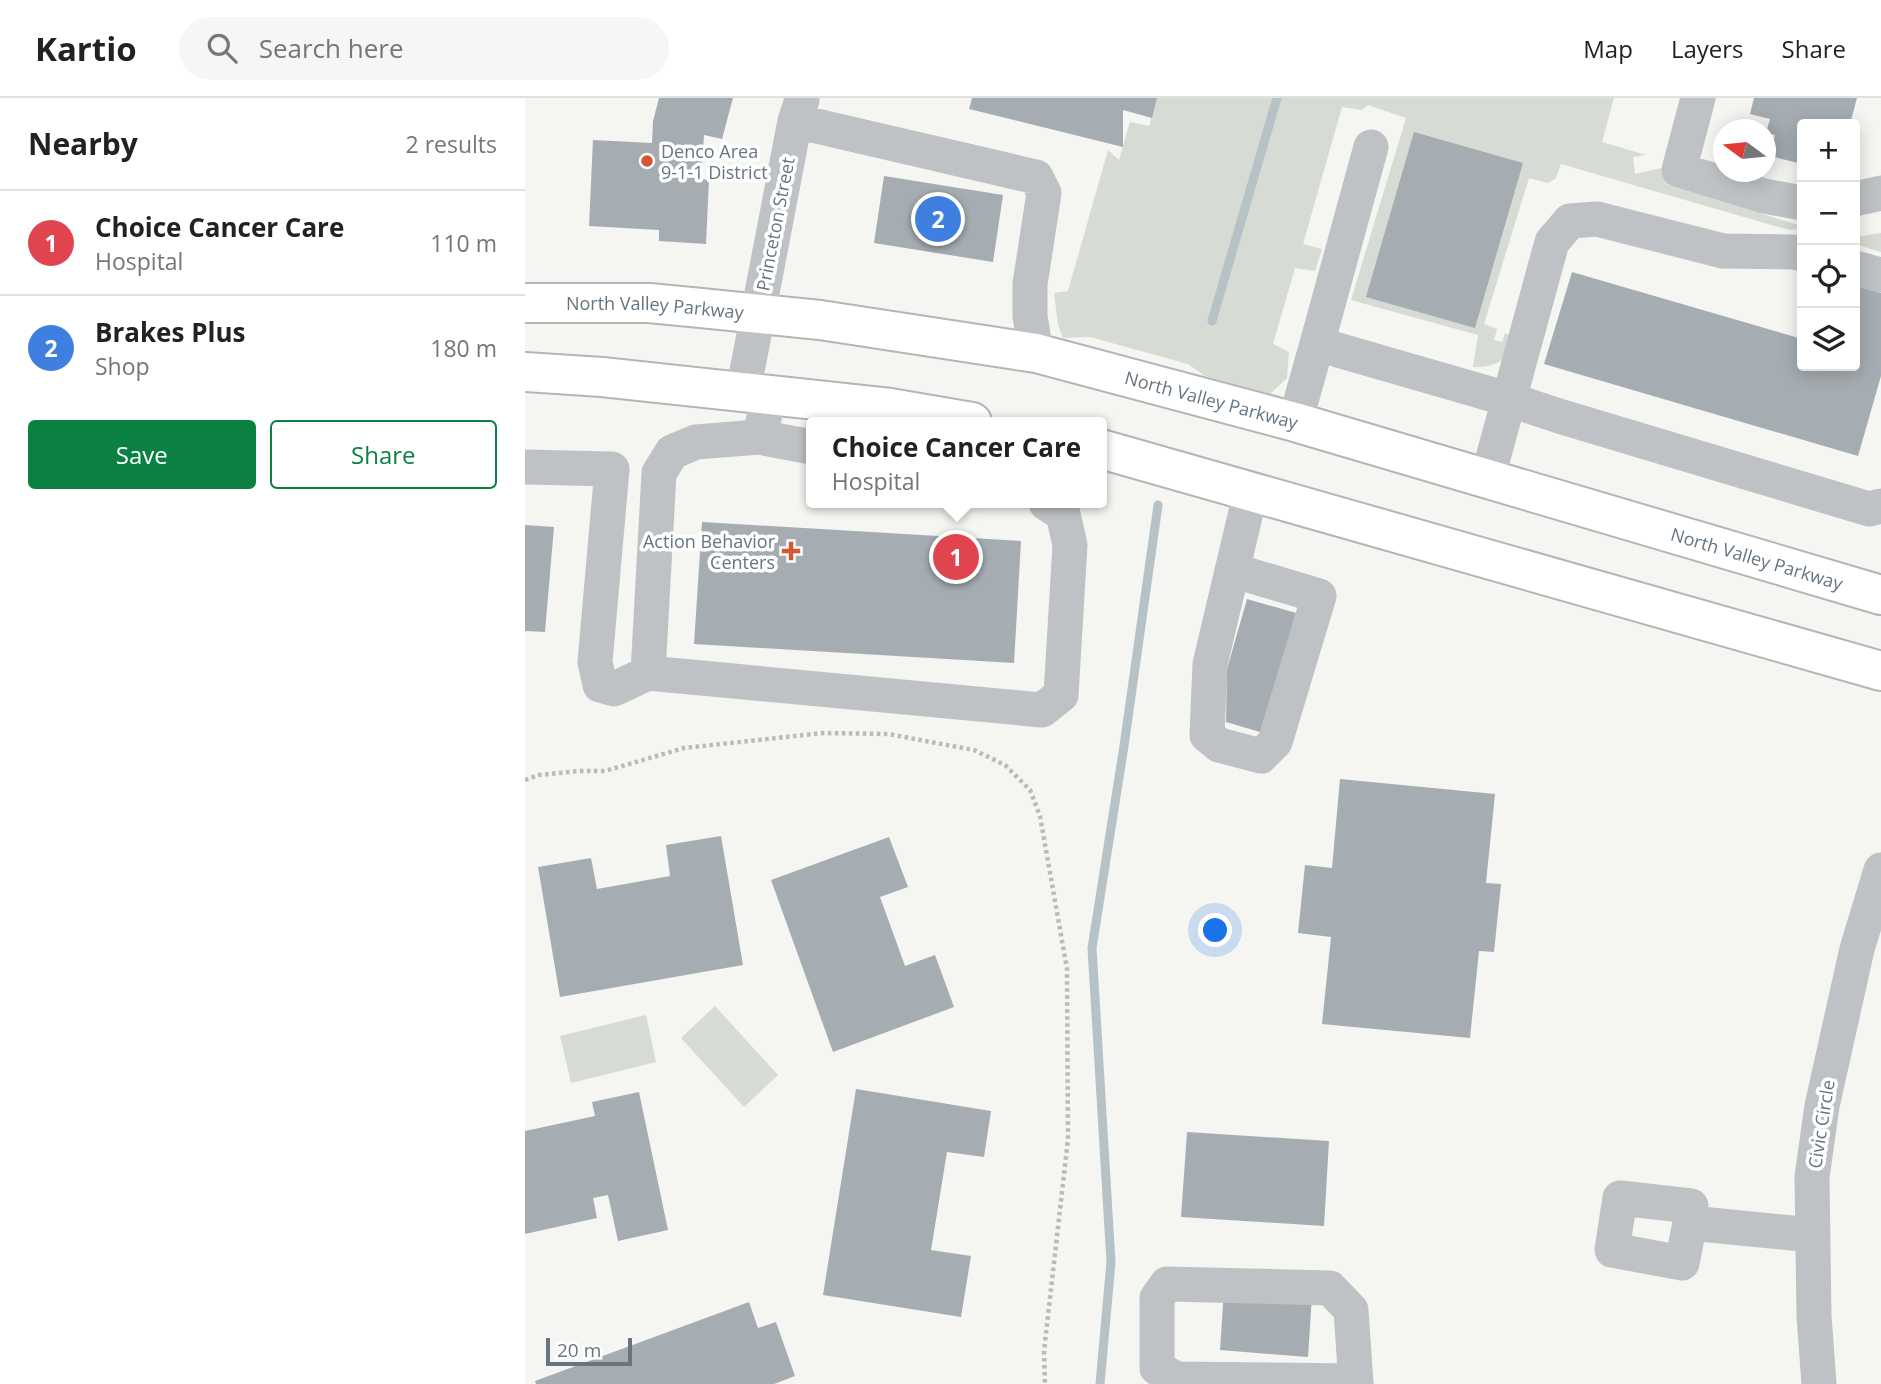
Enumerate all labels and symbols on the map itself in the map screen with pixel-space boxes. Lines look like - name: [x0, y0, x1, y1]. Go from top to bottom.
- north arrow: [1713, 119, 1776, 182]
- place label: Denco Area 9-1-1 District: [661, 139, 768, 184]
- marker: Denco Area 9-1-1 District: [639, 153, 655, 169]
- street label: Princeton Street: [750, 155, 800, 293]
- pin: 2: [915, 193, 961, 245]
- street label: North Valley Parkway: [566, 291, 746, 324]
- street label: North Valley Parkway: [1122, 365, 1302, 435]
- street label: North Valley Parkway: [1668, 522, 1847, 595]
- place label: Action Behavior Centers: [643, 529, 776, 574]
- pin: 1: [933, 531, 979, 583]
- marker: Action Behavior Centers: [781, 541, 801, 561]
- your location: [1198, 913, 1232, 947]
- street label: Civic Circle: [1802, 1078, 1840, 1170]
- scale bar: [546, 1335, 632, 1367]

